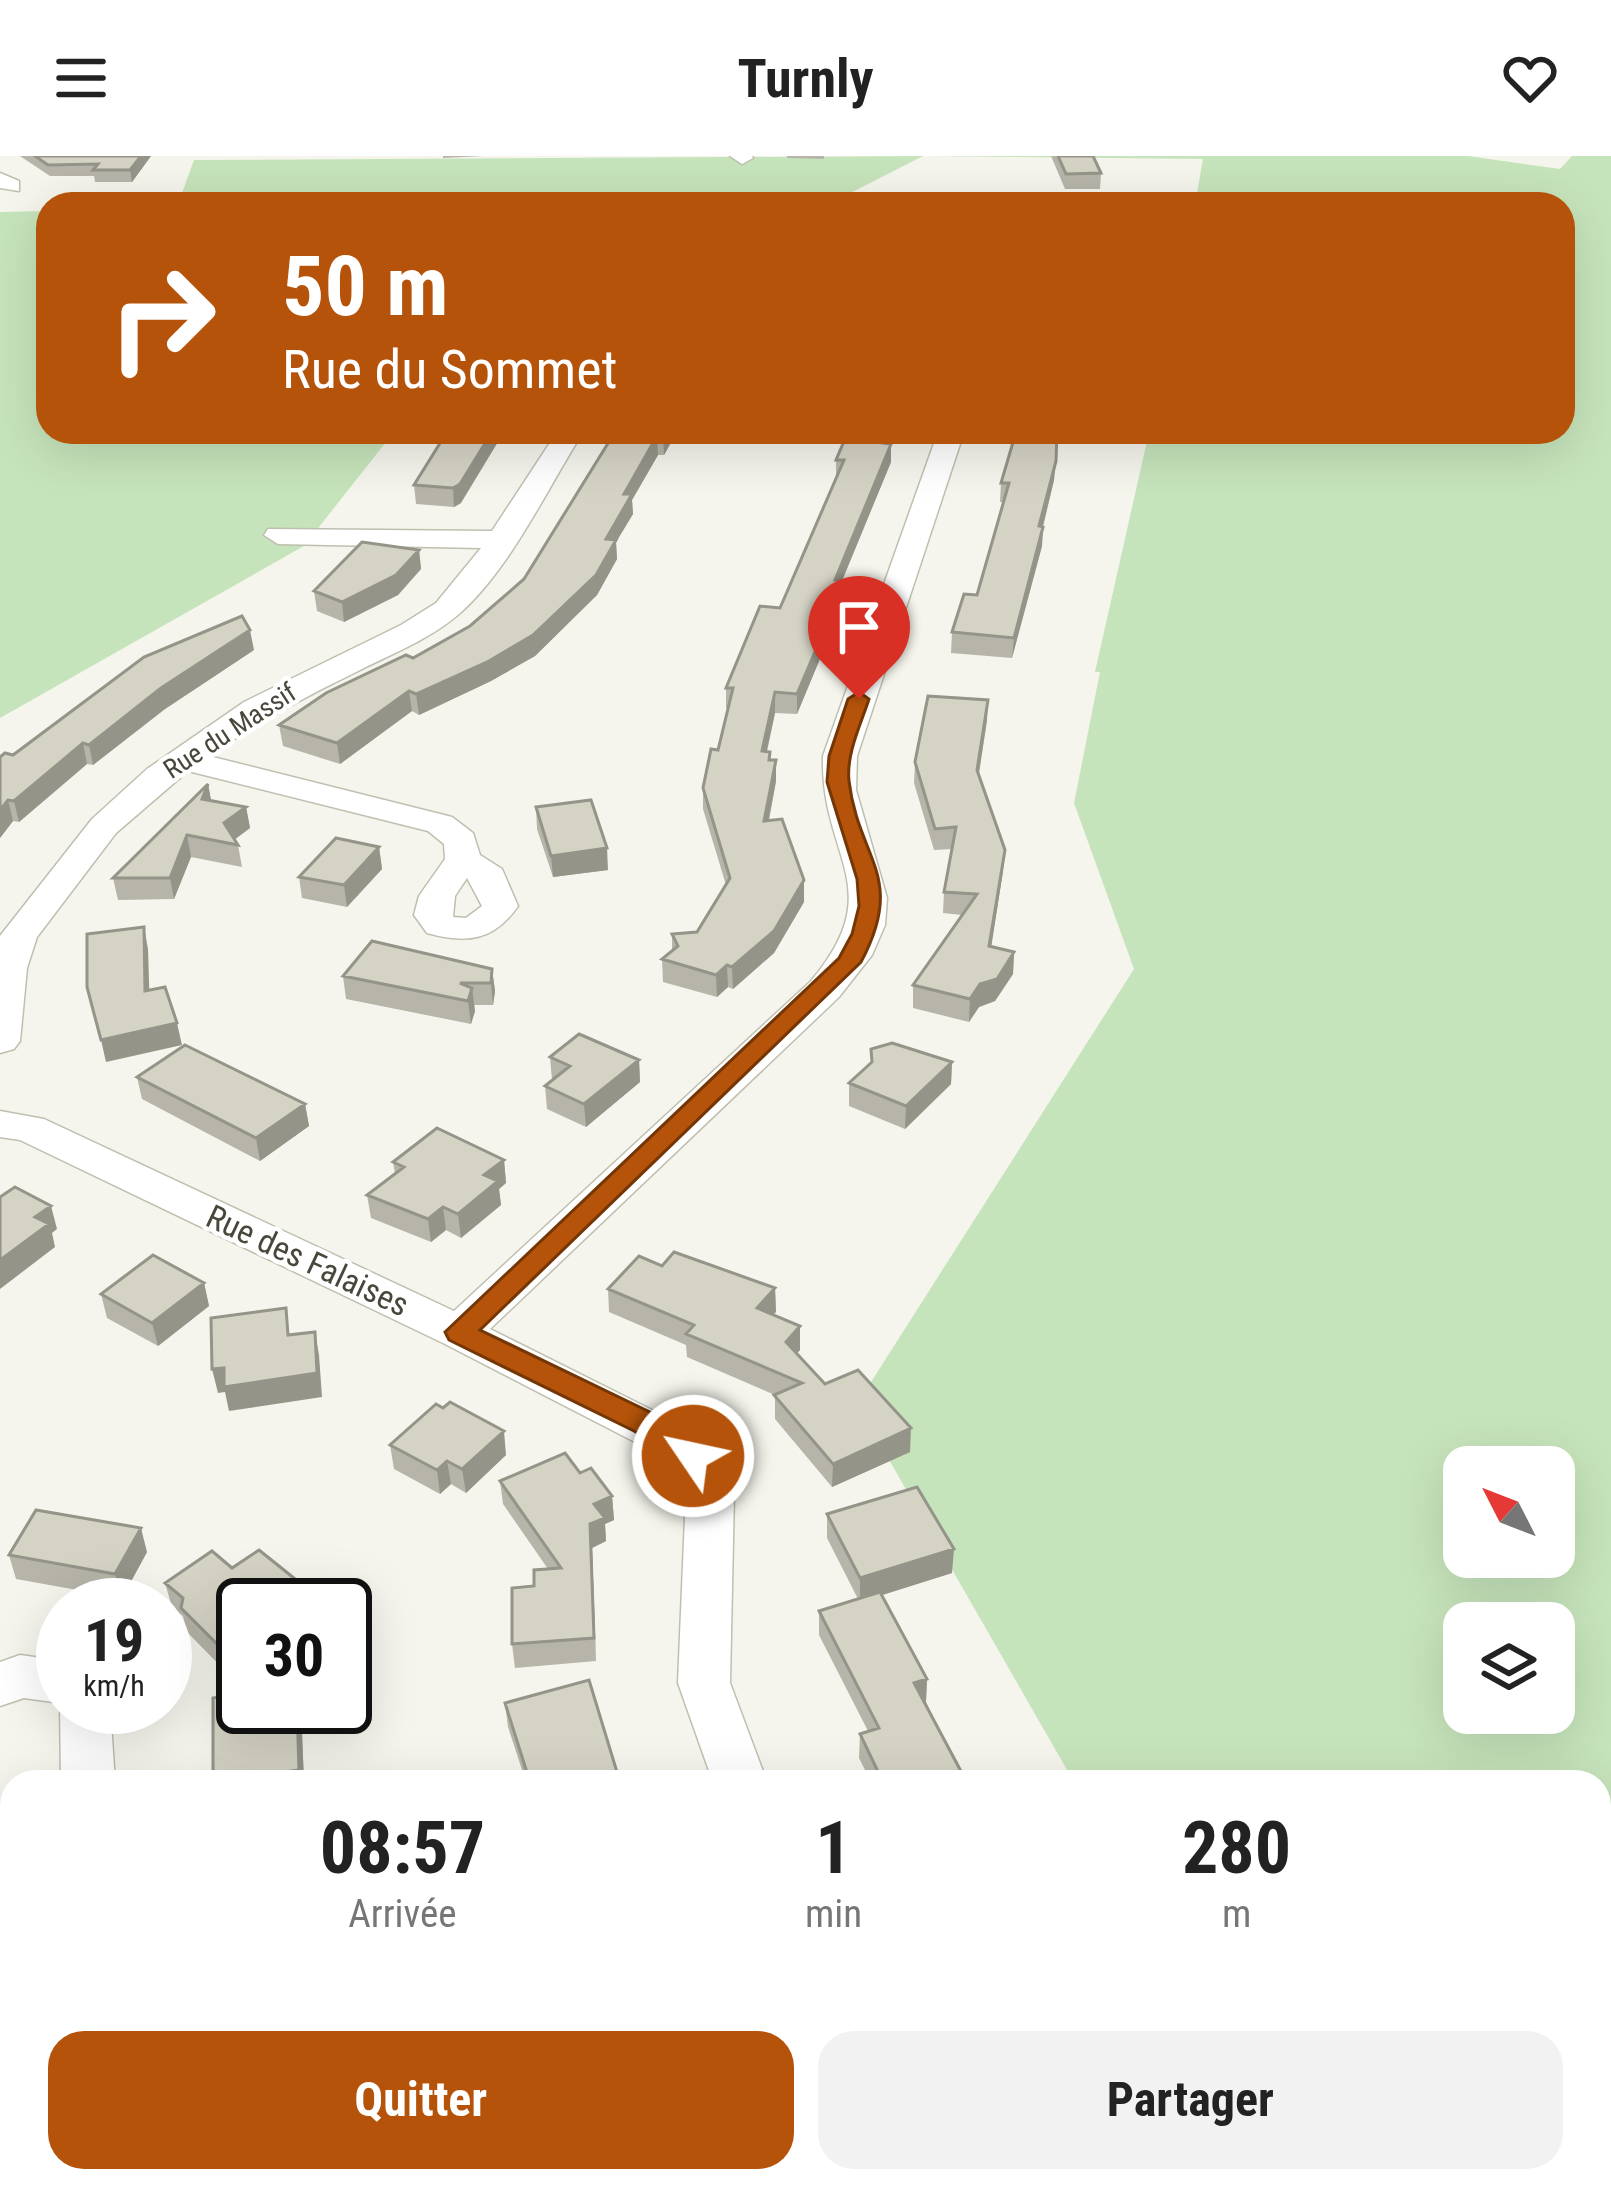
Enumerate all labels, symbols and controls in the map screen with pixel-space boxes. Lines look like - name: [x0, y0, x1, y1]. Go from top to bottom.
- icon: menu: [48, 45, 114, 111]
- icon: heart: [1497, 45, 1563, 111]
- text: Turnly: [737, 47, 874, 110]
- text: 50 m: [282, 237, 449, 336]
- icon: right: [84, 240, 240, 396]
- text: Rue du Sommet: [282, 338, 617, 401]
- pin: [808, 576, 910, 699]
- icon: arrive: [826, 594, 892, 660]
- street label: Rue du Massif: [158, 676, 303, 786]
- street label: Rue des Falaises: [200, 1197, 415, 1324]
- position arrow: [630, 1393, 756, 1519]
- north arrow: [1443, 1446, 1575, 1578]
- map controls: [1443, 1446, 1575, 1734]
- speed limit sign: 30: [216, 1578, 372, 1734]
- button: layers: [1443, 1602, 1575, 1734]
- text: 19: [84, 1605, 144, 1676]
- text: km/h: [83, 1668, 145, 1703]
- text: 08:57: [320, 1806, 485, 1891]
- text: 1: [815, 1806, 852, 1891]
- text: 280: [1182, 1806, 1291, 1891]
- text: Arrivée: [348, 1891, 457, 1937]
- text: min: [805, 1891, 862, 1937]
- text: m: [1222, 1891, 1251, 1937]
- button: Quitter: [48, 2031, 794, 2169]
- button: Partager: [818, 2031, 1563, 2169]

